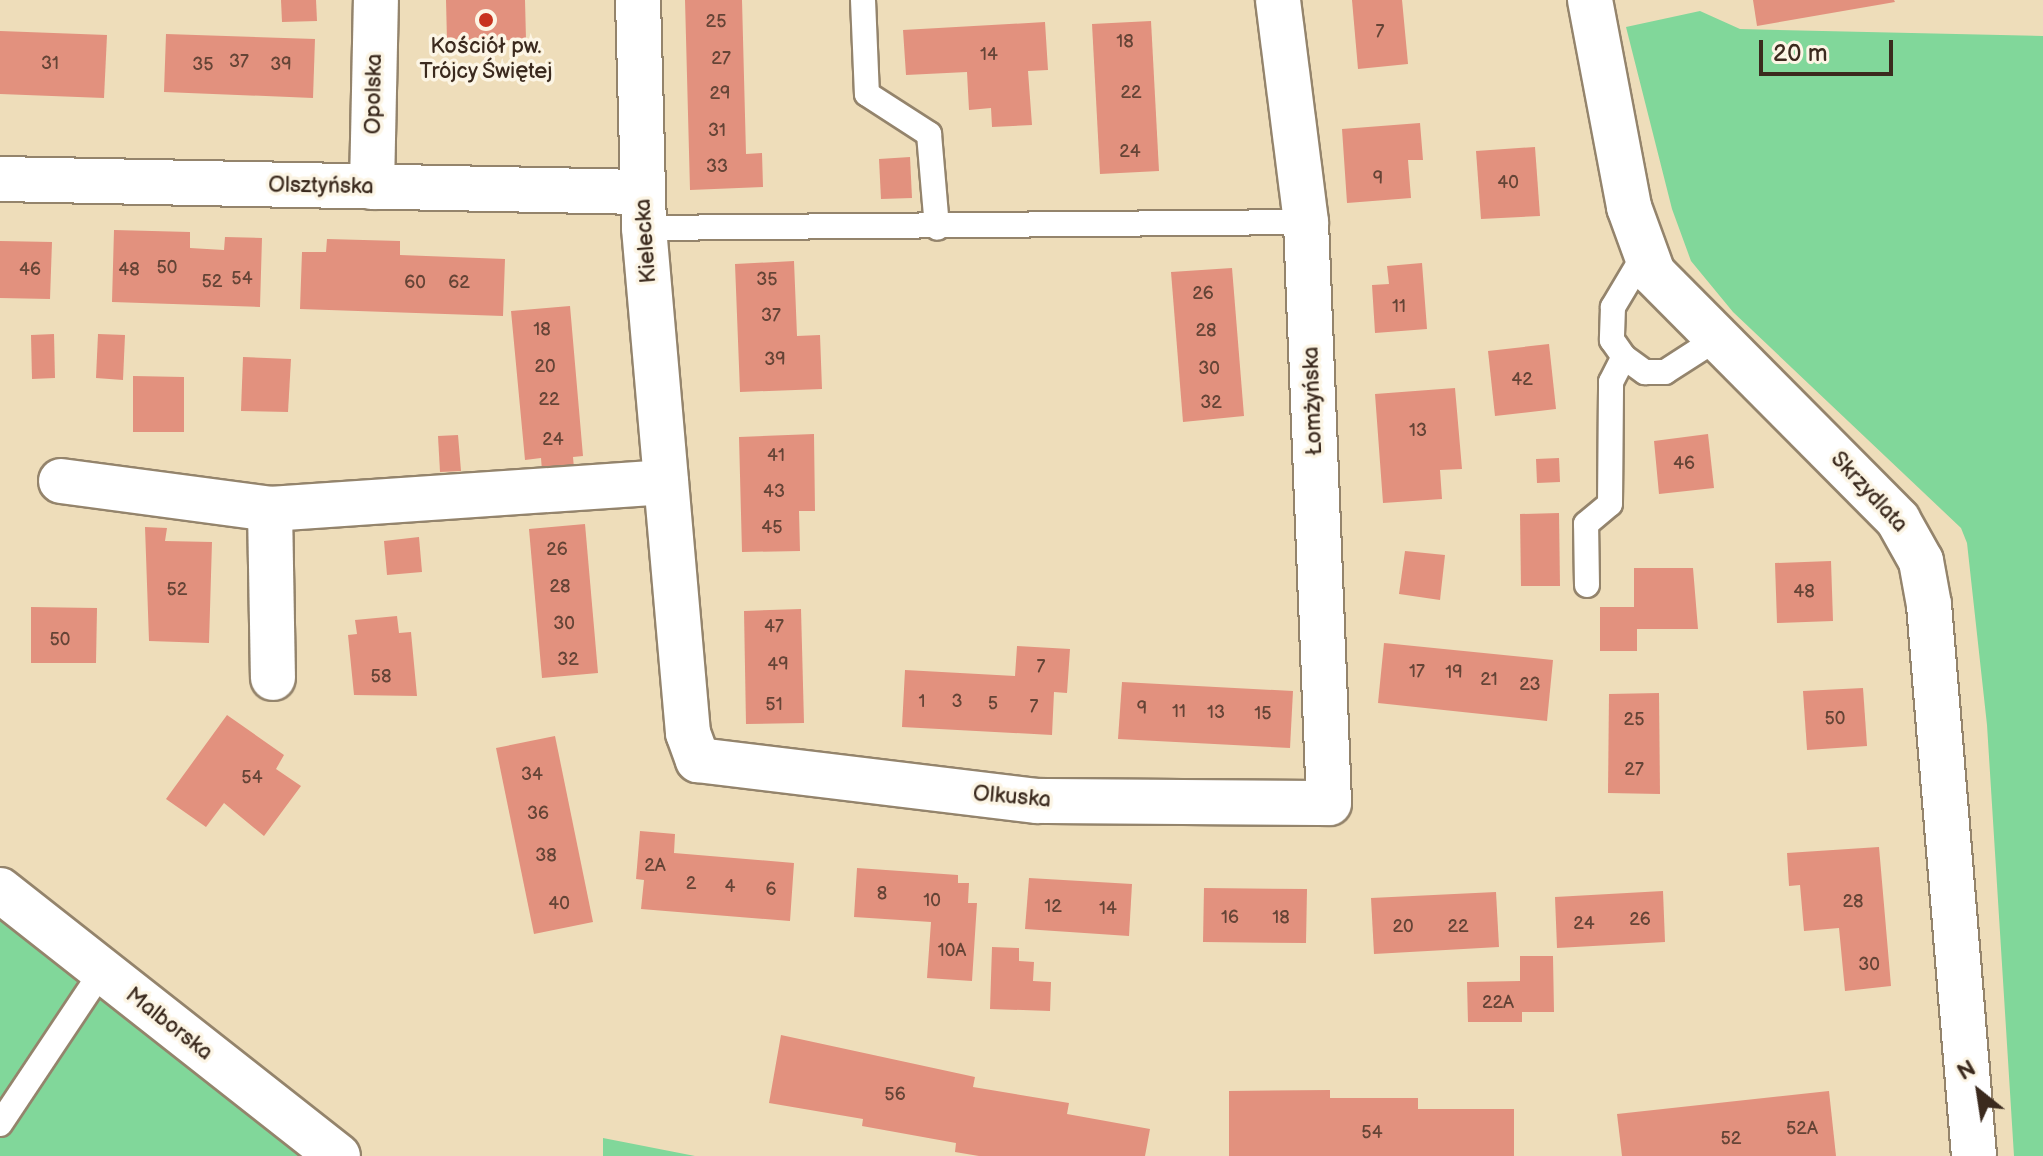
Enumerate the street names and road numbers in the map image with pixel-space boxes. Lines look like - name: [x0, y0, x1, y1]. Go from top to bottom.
- street label: Opolska: [360, 53, 388, 135]
- street label: Olsztyńska: [268, 172, 374, 200]
- street label: Kielecka: [630, 198, 662, 284]
- street label: Łomżyńska: [1298, 346, 1328, 456]
- street label: Skrzydlata: [1825, 446, 1913, 538]
- street label: Olkuska: [972, 780, 1052, 814]
- street label: Malborska: [120, 982, 218, 1066]

